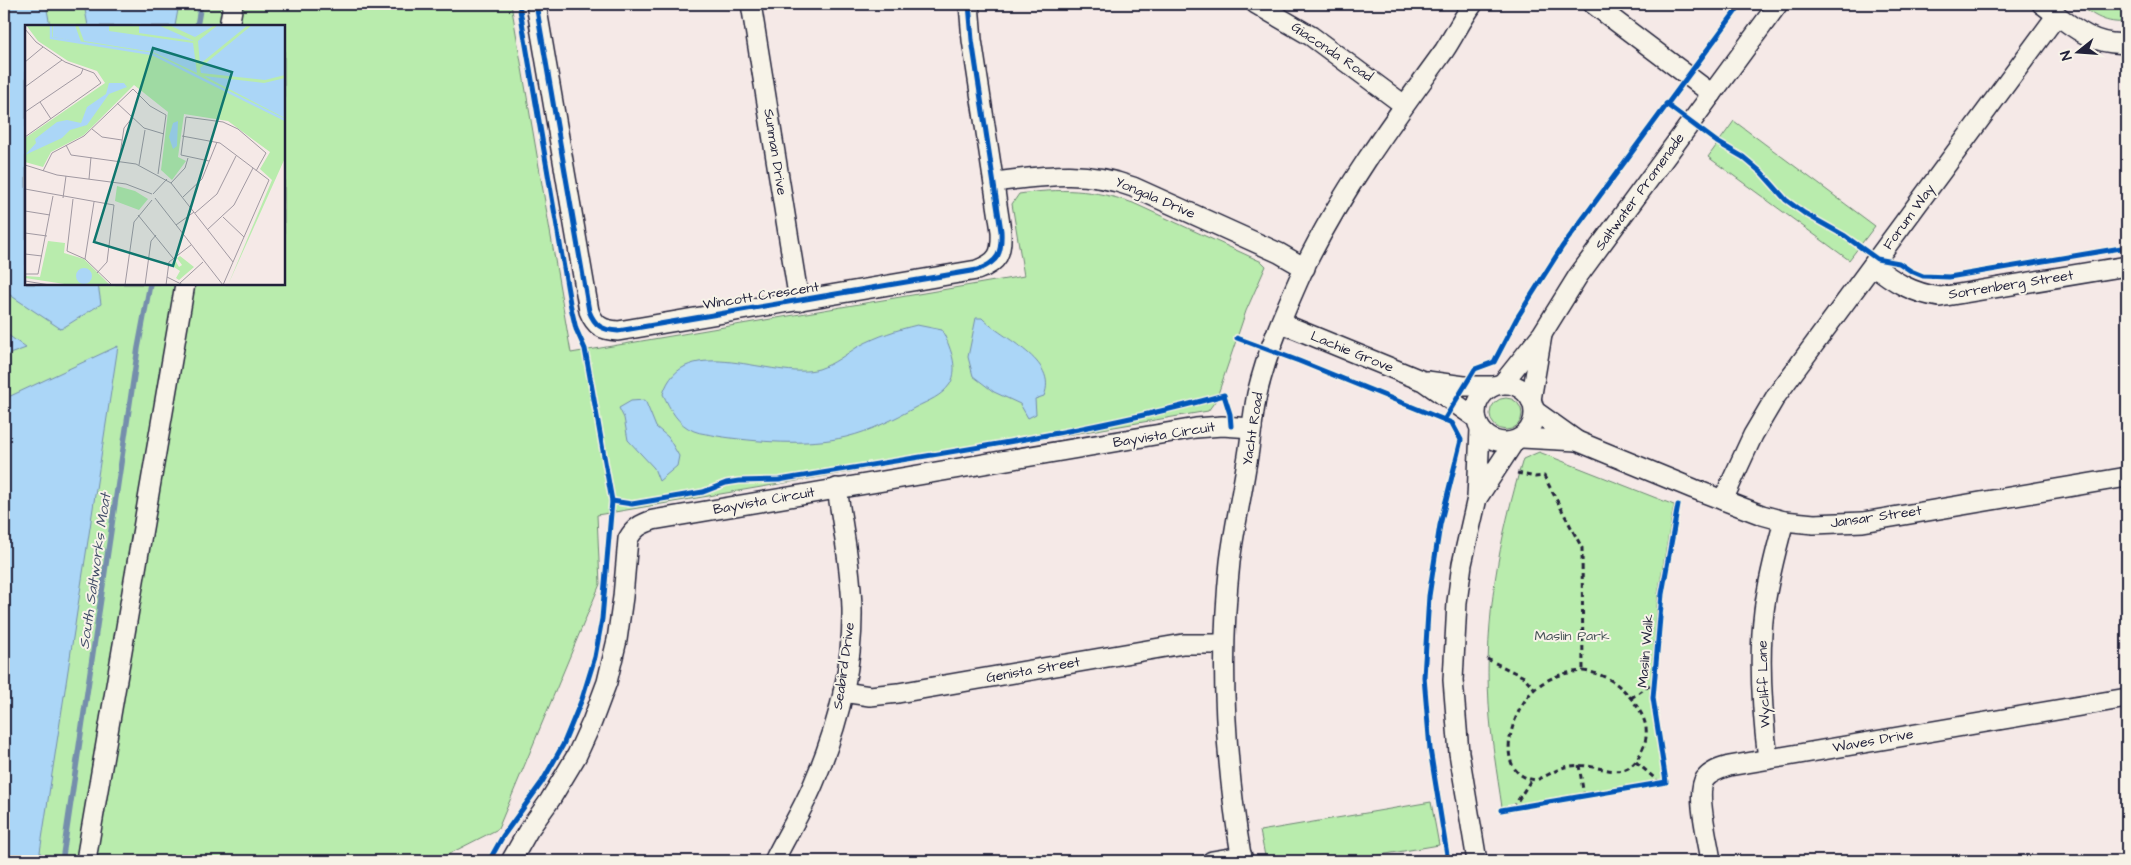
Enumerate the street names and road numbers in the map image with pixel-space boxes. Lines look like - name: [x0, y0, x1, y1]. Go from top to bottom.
- street label: Giaconda Road: [1287, 17, 1377, 87]
- street label: Sunman Drive: [758, 107, 792, 197]
- street label: Saltwater Promenade: [1591, 129, 1690, 255]
- street label: Yongala Drive: [1112, 172, 1199, 224]
- street label: Forum Way: [1878, 180, 1940, 254]
- street label: Sorrenberg Street: [1947, 265, 2075, 305]
- street label: Wincott Crescent: [702, 277, 821, 315]
- street label: Lachie Grove: [1307, 326, 1397, 378]
- street label: Yacht Road: [1237, 391, 1269, 467]
- street label: Bayvista Circuit: [1112, 417, 1217, 453]
- street label: Bayvista Circuit: [712, 482, 817, 520]
- street label: Jansar Street: [1829, 501, 1923, 533]
- street label: Maslin Walk: [1633, 613, 1659, 689]
- street label: Seabird Drive: [828, 621, 860, 711]
- street label: Wycliff Lane: [1752, 639, 1776, 728]
- street label: Genista Street: [984, 652, 1082, 688]
- street label: Waves Drive: [1831, 724, 1915, 758]

